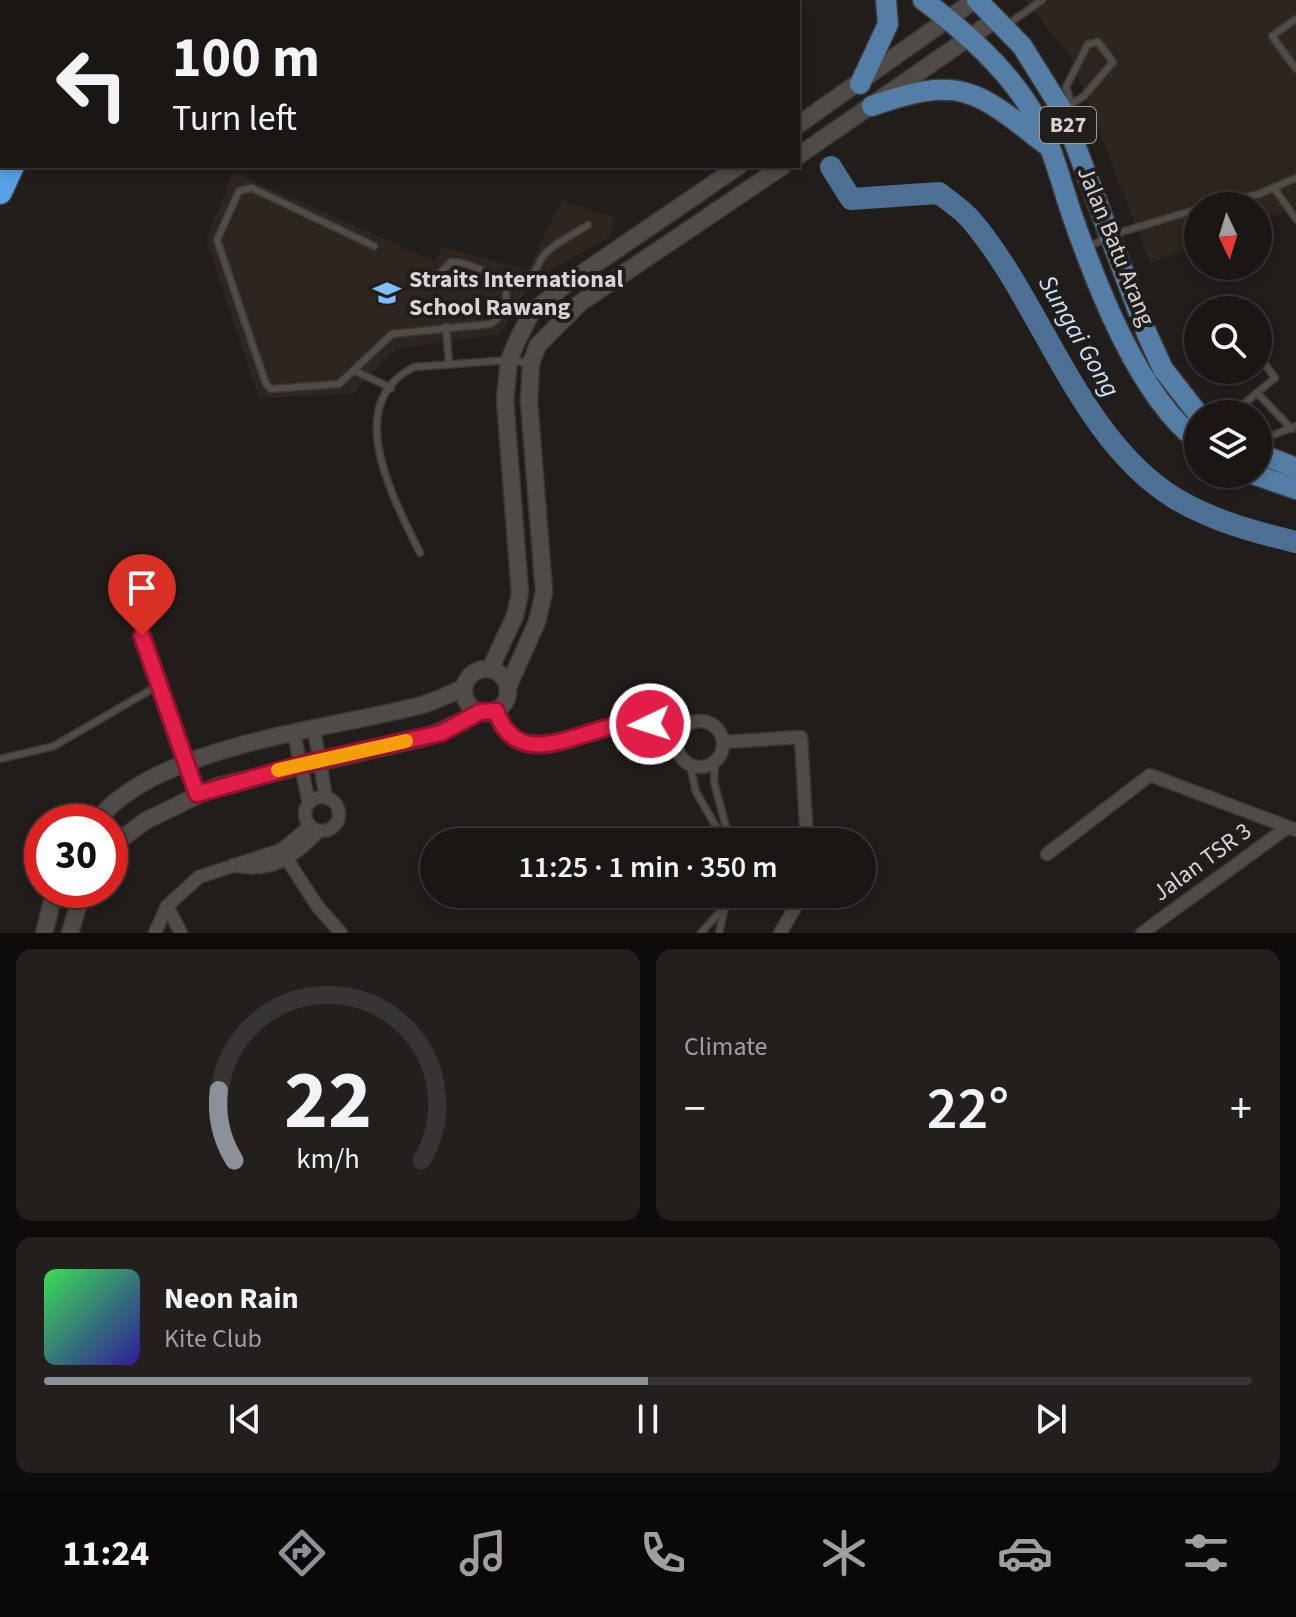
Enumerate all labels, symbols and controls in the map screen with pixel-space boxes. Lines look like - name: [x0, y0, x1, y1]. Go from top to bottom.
- text: 100 m: [172, 19, 320, 98]
- icon: left: [40, 32, 144, 136]
- text: Turn left: [172, 93, 297, 144]
- road number: B27: [1040, 107, 1096, 143]
- street label: Jalan Batu Arang: [1068, 161, 1164, 331]
- north arrow: [1184, 192, 1272, 280]
- map controls: [1184, 192, 1272, 488]
- place label: Straits International School Rawang: [409, 262, 624, 325]
- water label: Sungai Gong: [1029, 268, 1129, 404]
- school or university icon: Straits International School Rawang: [372, 278, 402, 308]
- button: search: [1184, 296, 1272, 384]
- button: layers: [1184, 400, 1272, 488]
- pin: [108, 554, 176, 636]
- icon: arrive: [120, 566, 164, 610]
- position arrow: [608, 682, 692, 766]
- speed limit sign: 30: [24, 804, 128, 908]
- street label: Jalan TSR 3: [1145, 814, 1259, 910]
- text: 11:25 · 1 min · 350 m: [518, 846, 778, 889]
- text: Climate: [684, 1028, 768, 1065]
- text: 22: [284, 1042, 372, 1160]
- text: 22°: [927, 1067, 1009, 1152]
- text: −: [684, 1078, 706, 1141]
- text: +: [1230, 1078, 1252, 1141]
- text: km/h: [296, 1139, 360, 1179]
- text: Neon Rain: [164, 1277, 299, 1320]
- text: Kite Club: [164, 1320, 262, 1357]
- icon: previous: [223, 1397, 267, 1441]
- icon: pause: [626, 1397, 670, 1441]
- icon: next: [1029, 1397, 1073, 1441]
- icon: directions: [274, 1525, 330, 1581]
- icon: music: [455, 1525, 511, 1581]
- icon: phone: [635, 1525, 691, 1581]
- icon: climate: [816, 1525, 872, 1581]
- icon: car: [997, 1525, 1053, 1581]
- icon: filters: [1178, 1525, 1234, 1581]
- text: 11:24: [62, 1528, 149, 1579]

